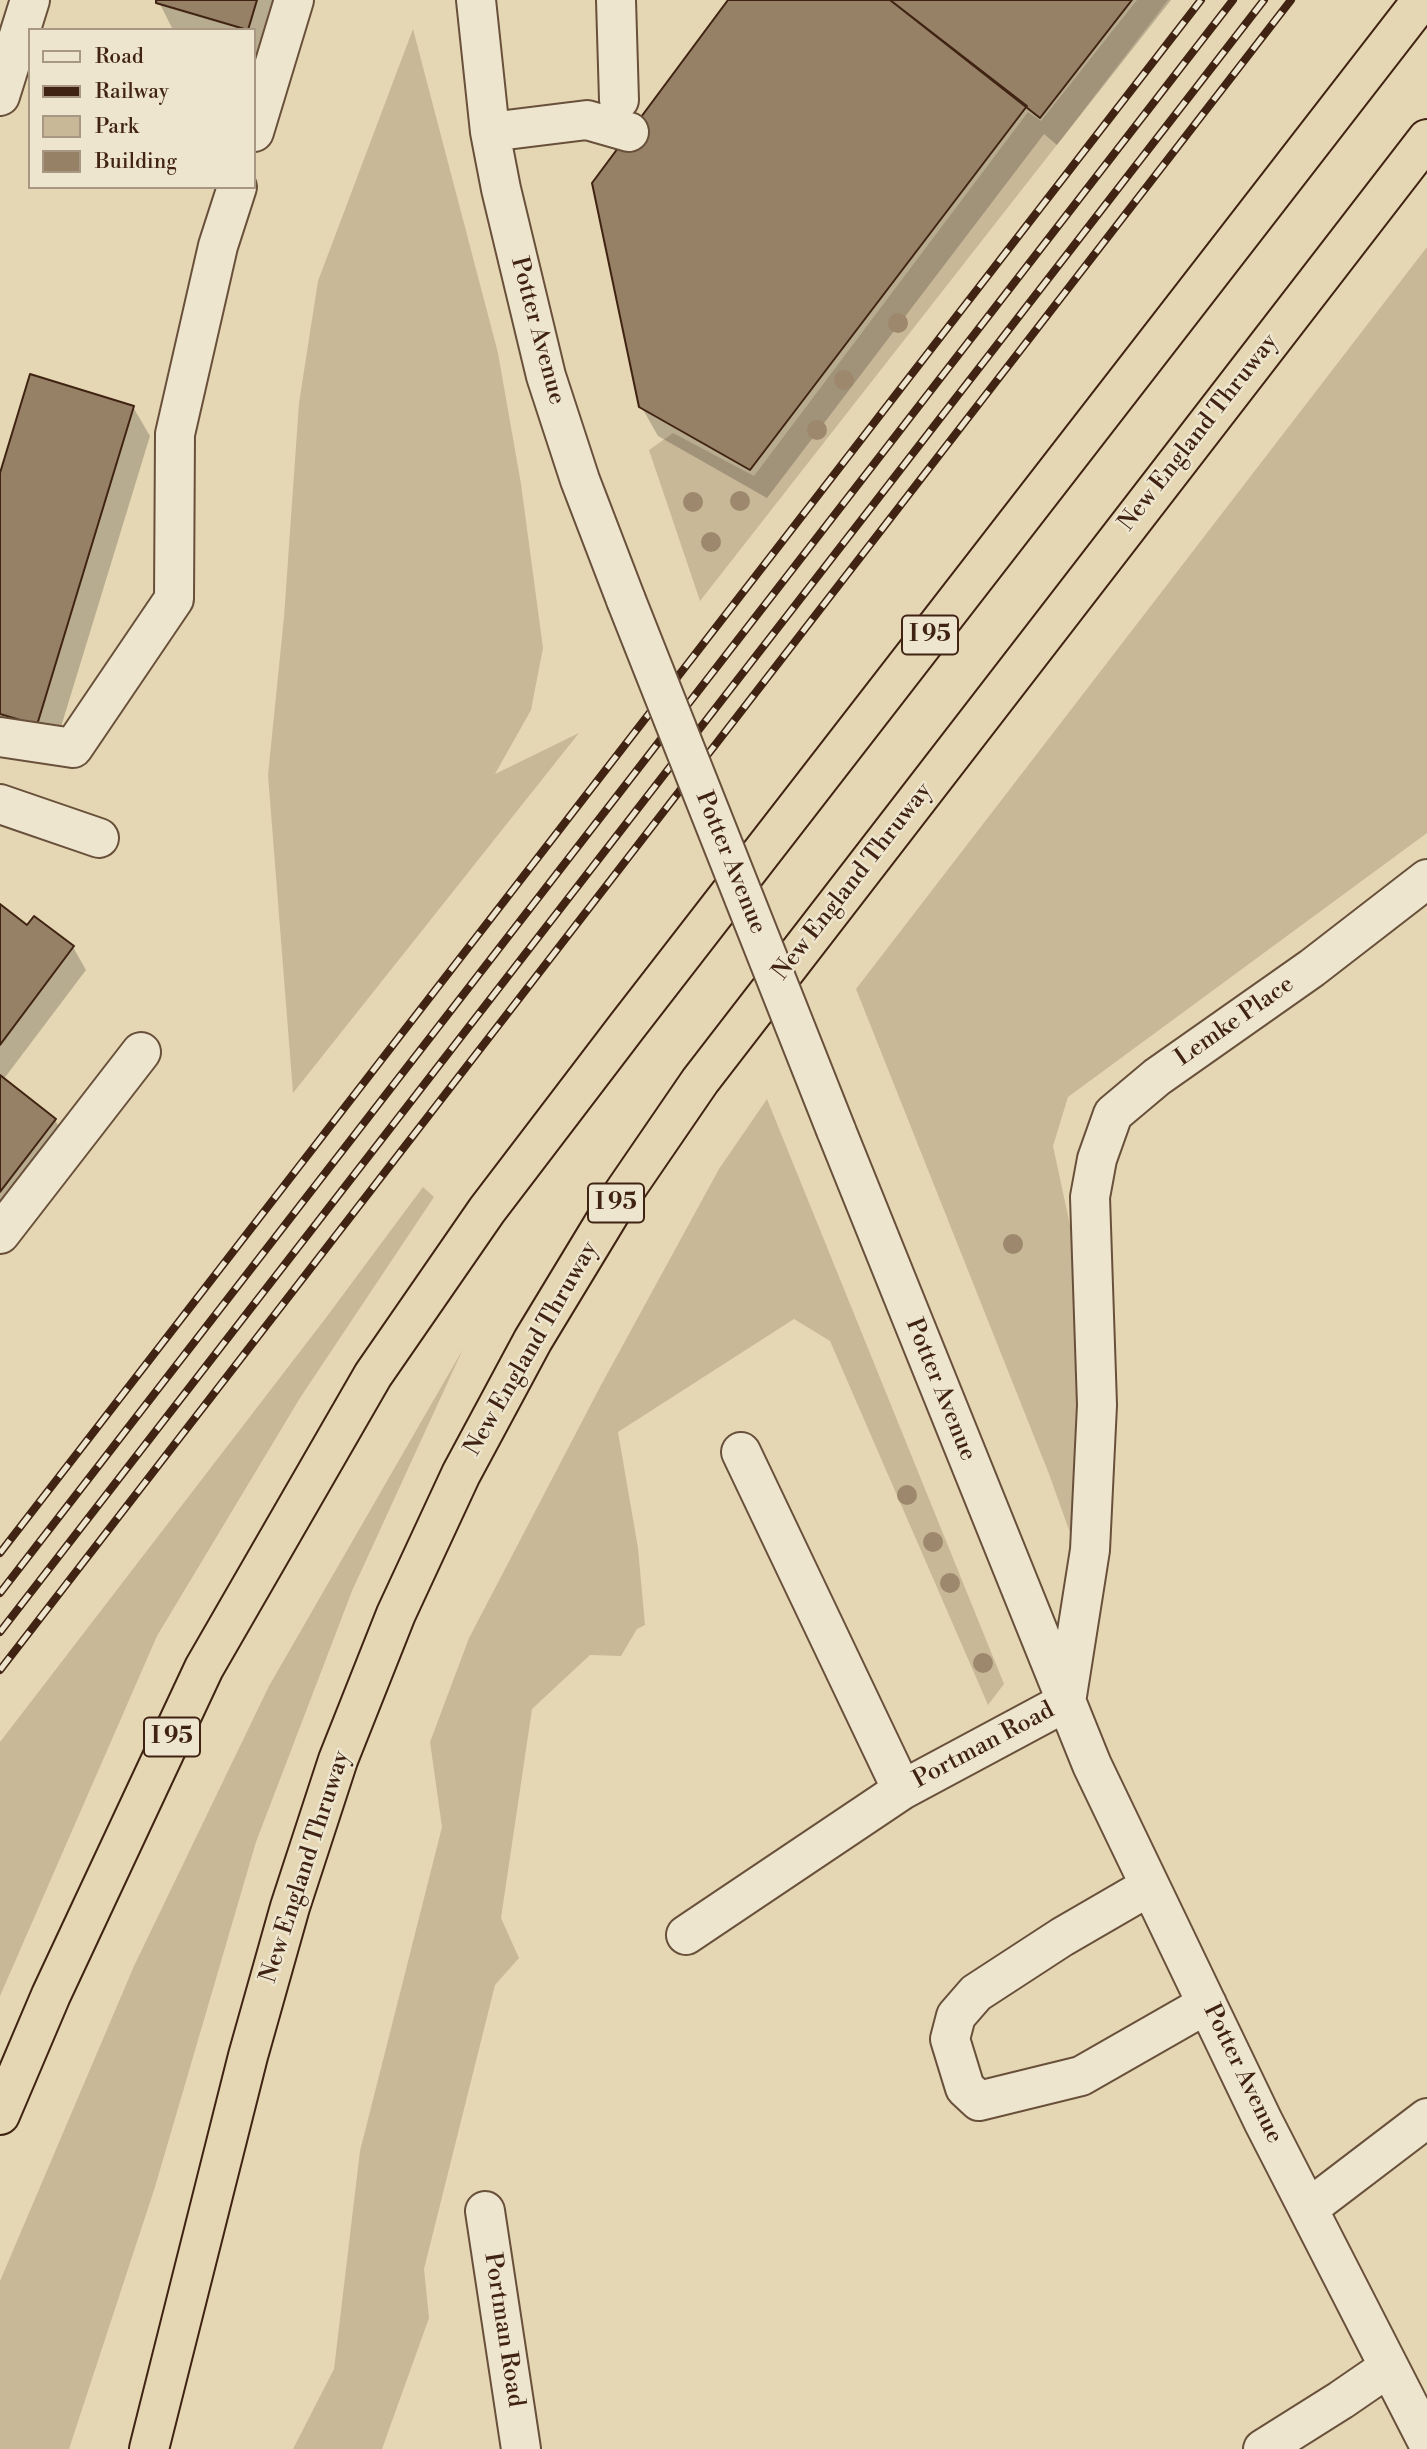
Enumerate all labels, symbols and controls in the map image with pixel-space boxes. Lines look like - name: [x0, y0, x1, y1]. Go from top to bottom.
- legend: [28, 28, 256, 189]
- text: Road: [95, 44, 144, 70]
- text: Railway: [95, 79, 169, 105]
- text: Park: [95, 114, 139, 140]
- text: Building: [95, 149, 177, 175]
- street label: Potter Avenue: [503, 254, 571, 408]
- street label: New England Thruway: [1113, 329, 1285, 537]
- road number: I 95: [902, 615, 958, 654]
- street label: New England Thruway: [767, 778, 939, 986]
- street label: Potter Avenue: [688, 787, 772, 939]
- street label: Lemke Place: [1170, 971, 1300, 1073]
- road number: I 95: [588, 1184, 644, 1222]
- street label: New England Thruway: [459, 1237, 605, 1461]
- street label: Potter Avenue: [898, 1314, 982, 1466]
- street label: Portman Road: [908, 1697, 1060, 1795]
- road number: I 95: [144, 1718, 200, 1756]
- street label: New England Thruway: [255, 1747, 357, 1987]
- street label: Potter Avenue: [1196, 2000, 1288, 2148]
- street label: Portman Road: [477, 2251, 529, 2409]

